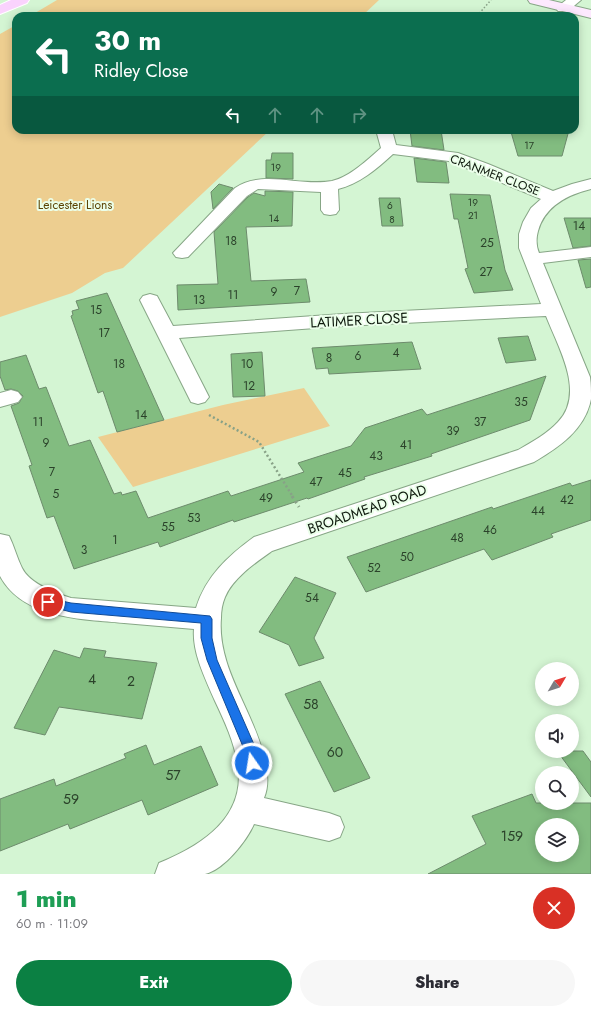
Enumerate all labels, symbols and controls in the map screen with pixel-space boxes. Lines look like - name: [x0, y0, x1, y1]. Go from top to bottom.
- text: 30 m: [94, 20, 161, 61]
- icon: left: [28, 28, 80, 80]
- text: Ridley Close: [94, 58, 188, 84]
- icon: left: [222, 104, 244, 126]
- icon: ahead: [264, 104, 286, 126]
- icon: ahead: [306, 104, 328, 126]
- icon: right: [348, 104, 370, 126]
- house number: 17: [524, 138, 535, 153]
- street label: CRANMER CLOSE: [448, 150, 542, 200]
- house number: 19: [271, 160, 281, 175]
- house number: 19: [468, 195, 478, 210]
- park label: Leicester Lions: [38, 196, 112, 214]
- house number: 6: [387, 198, 393, 213]
- house number: 21: [468, 208, 478, 223]
- house number: 14: [269, 211, 279, 226]
- house number: 8: [389, 212, 395, 227]
- house number: 14: [573, 217, 585, 235]
- house number: 18: [225, 232, 237, 250]
- house number: 25: [480, 234, 494, 252]
- house number: 27: [479, 263, 493, 281]
- house number: 7: [294, 282, 301, 300]
- house number: 9: [271, 283, 278, 301]
- house number: 11: [228, 286, 238, 304]
- house number: 13: [193, 291, 205, 309]
- house number: 15: [90, 301, 102, 319]
- street label: LATIMER CLOSE: [310, 307, 408, 333]
- house number: 17: [98, 324, 111, 342]
- house number: 4: [393, 344, 400, 362]
- house number: 6: [355, 347, 362, 365]
- house number: 8: [326, 349, 332, 367]
- house number: 18: [113, 355, 125, 373]
- house number: 10: [241, 355, 253, 373]
- house number: 12: [243, 377, 255, 395]
- house number: 35: [514, 393, 528, 411]
- house number: 14: [135, 406, 147, 424]
- house number: 11: [33, 413, 43, 431]
- house number: 37: [474, 413, 487, 431]
- house number: 39: [446, 422, 460, 440]
- house number: 9: [43, 434, 50, 452]
- house number: 41: [400, 436, 412, 454]
- house number: 43: [369, 447, 383, 465]
- house number: 7: [49, 463, 56, 481]
- house number: 45: [338, 464, 352, 482]
- house number: 47: [309, 473, 323, 491]
- street label: BROADMEAD ROAD: [305, 479, 429, 539]
- house number: 5: [53, 485, 60, 503]
- house number: 49: [259, 489, 273, 507]
- house number: 42: [560, 491, 574, 509]
- house number: 44: [531, 502, 545, 520]
- house number: 53: [187, 509, 201, 527]
- house number: 55: [161, 518, 175, 536]
- house number: 46: [483, 521, 497, 539]
- house number: 48: [450, 529, 464, 547]
- house number: 1: [112, 531, 118, 549]
- house number: 3: [81, 541, 88, 559]
- house number: 50: [400, 548, 414, 566]
- house number: 52: [367, 559, 381, 577]
- pin: [31, 585, 65, 619]
- house number: 54: [305, 589, 319, 607]
- icon: arrive: [37, 591, 59, 613]
- north arrow: [535, 662, 579, 706]
- map controls: [535, 662, 579, 862]
- house number: 4: [88, 669, 96, 689]
- house number: 2: [127, 671, 135, 691]
- house number: 58: [303, 694, 319, 714]
- button: sound: [535, 714, 579, 758]
- position arrow: [231, 742, 273, 784]
- house number: 60: [327, 742, 343, 762]
- house number: 57: [165, 765, 181, 785]
- button: search: [535, 766, 579, 810]
- house number: 59: [63, 789, 79, 809]
- button: layers: [535, 818, 579, 862]
- house number: 159: [501, 826, 523, 846]
- text: 1 min: [16, 881, 77, 916]
- button: close: [533, 887, 575, 929]
- text: 60 m · 11:09: [16, 914, 88, 933]
- button: Exit: [16, 960, 292, 1006]
- button: Share: [300, 960, 575, 1006]

